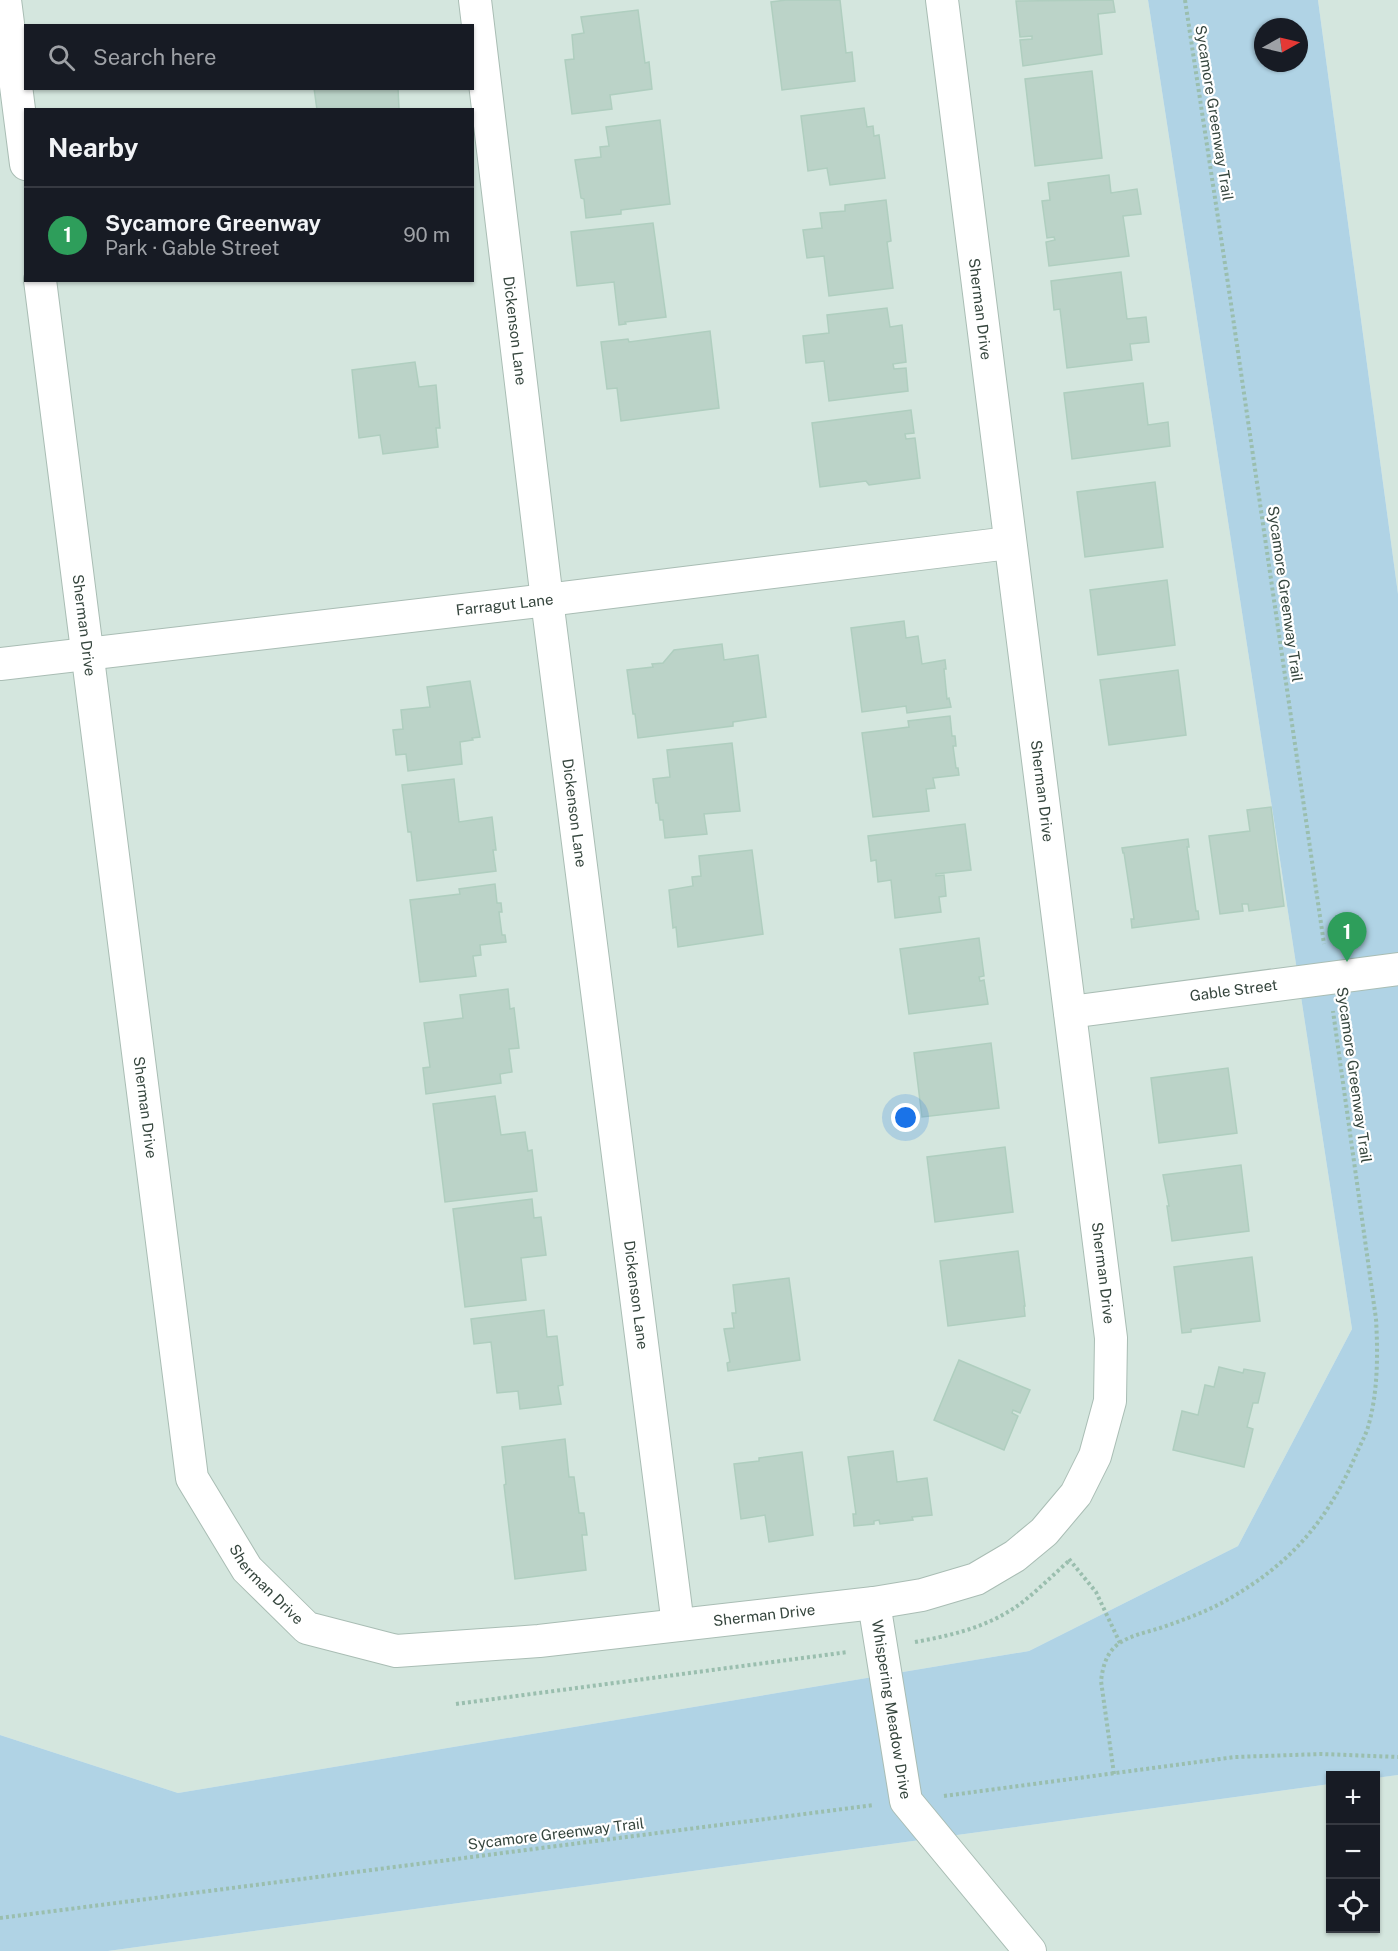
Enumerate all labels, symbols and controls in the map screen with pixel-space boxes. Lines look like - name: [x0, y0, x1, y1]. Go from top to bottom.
- north arrow: [1254, 18, 1308, 72]
- search box: [24, 24, 474, 90]
- street label: Sycamore Greenway Trail: [1192, 24, 1237, 202]
- icon: search: [45, 41, 78, 74]
- text: Search here: [93, 44, 217, 70]
- text: Nearby: [48, 132, 138, 163]
- text: Sycamore Greenway: [105, 210, 321, 236]
- text: 1: [63, 223, 72, 247]
- text: 90 m: [403, 223, 450, 247]
- text: Park · Gable Street: [105, 236, 280, 260]
- street label: Sherman Drive: [966, 257, 995, 361]
- street label: Dickenson Lane: [500, 275, 530, 386]
- street label: Sycamore Greenway Trail: [1265, 505, 1306, 683]
- street label: Sherman Drive: [69, 573, 99, 677]
- street label: Farragut Lane: [455, 590, 554, 619]
- street label: Sherman Drive: [1028, 739, 1057, 843]
- street label: Dickenson Lane: [559, 757, 590, 868]
- pin: 1: [1328, 912, 1366, 962]
- street label: Gable Street: [1189, 976, 1279, 1004]
- street label: Sycamore Greenway Trail: [1334, 986, 1375, 1164]
- street label: Sherman Drive: [131, 1055, 160, 1159]
- your location: [891, 1103, 920, 1132]
- street label: Sherman Drive: [1089, 1221, 1118, 1325]
- street label: Dickenson Lane: [621, 1240, 652, 1350]
- street label: Sherman Drive: [226, 1541, 307, 1628]
- street label: Sherman Drive: [712, 1601, 816, 1629]
- street label: Whispering Meadow Drive: [869, 1619, 915, 1800]
- map controls: [1326, 1771, 1380, 1933]
- button: +: [1326, 1771, 1380, 1825]
- street label: Sycamore Greenway Trail: [467, 1814, 645, 1853]
- button: −: [1326, 1825, 1380, 1879]
- button: locate: [1326, 1879, 1380, 1933]

